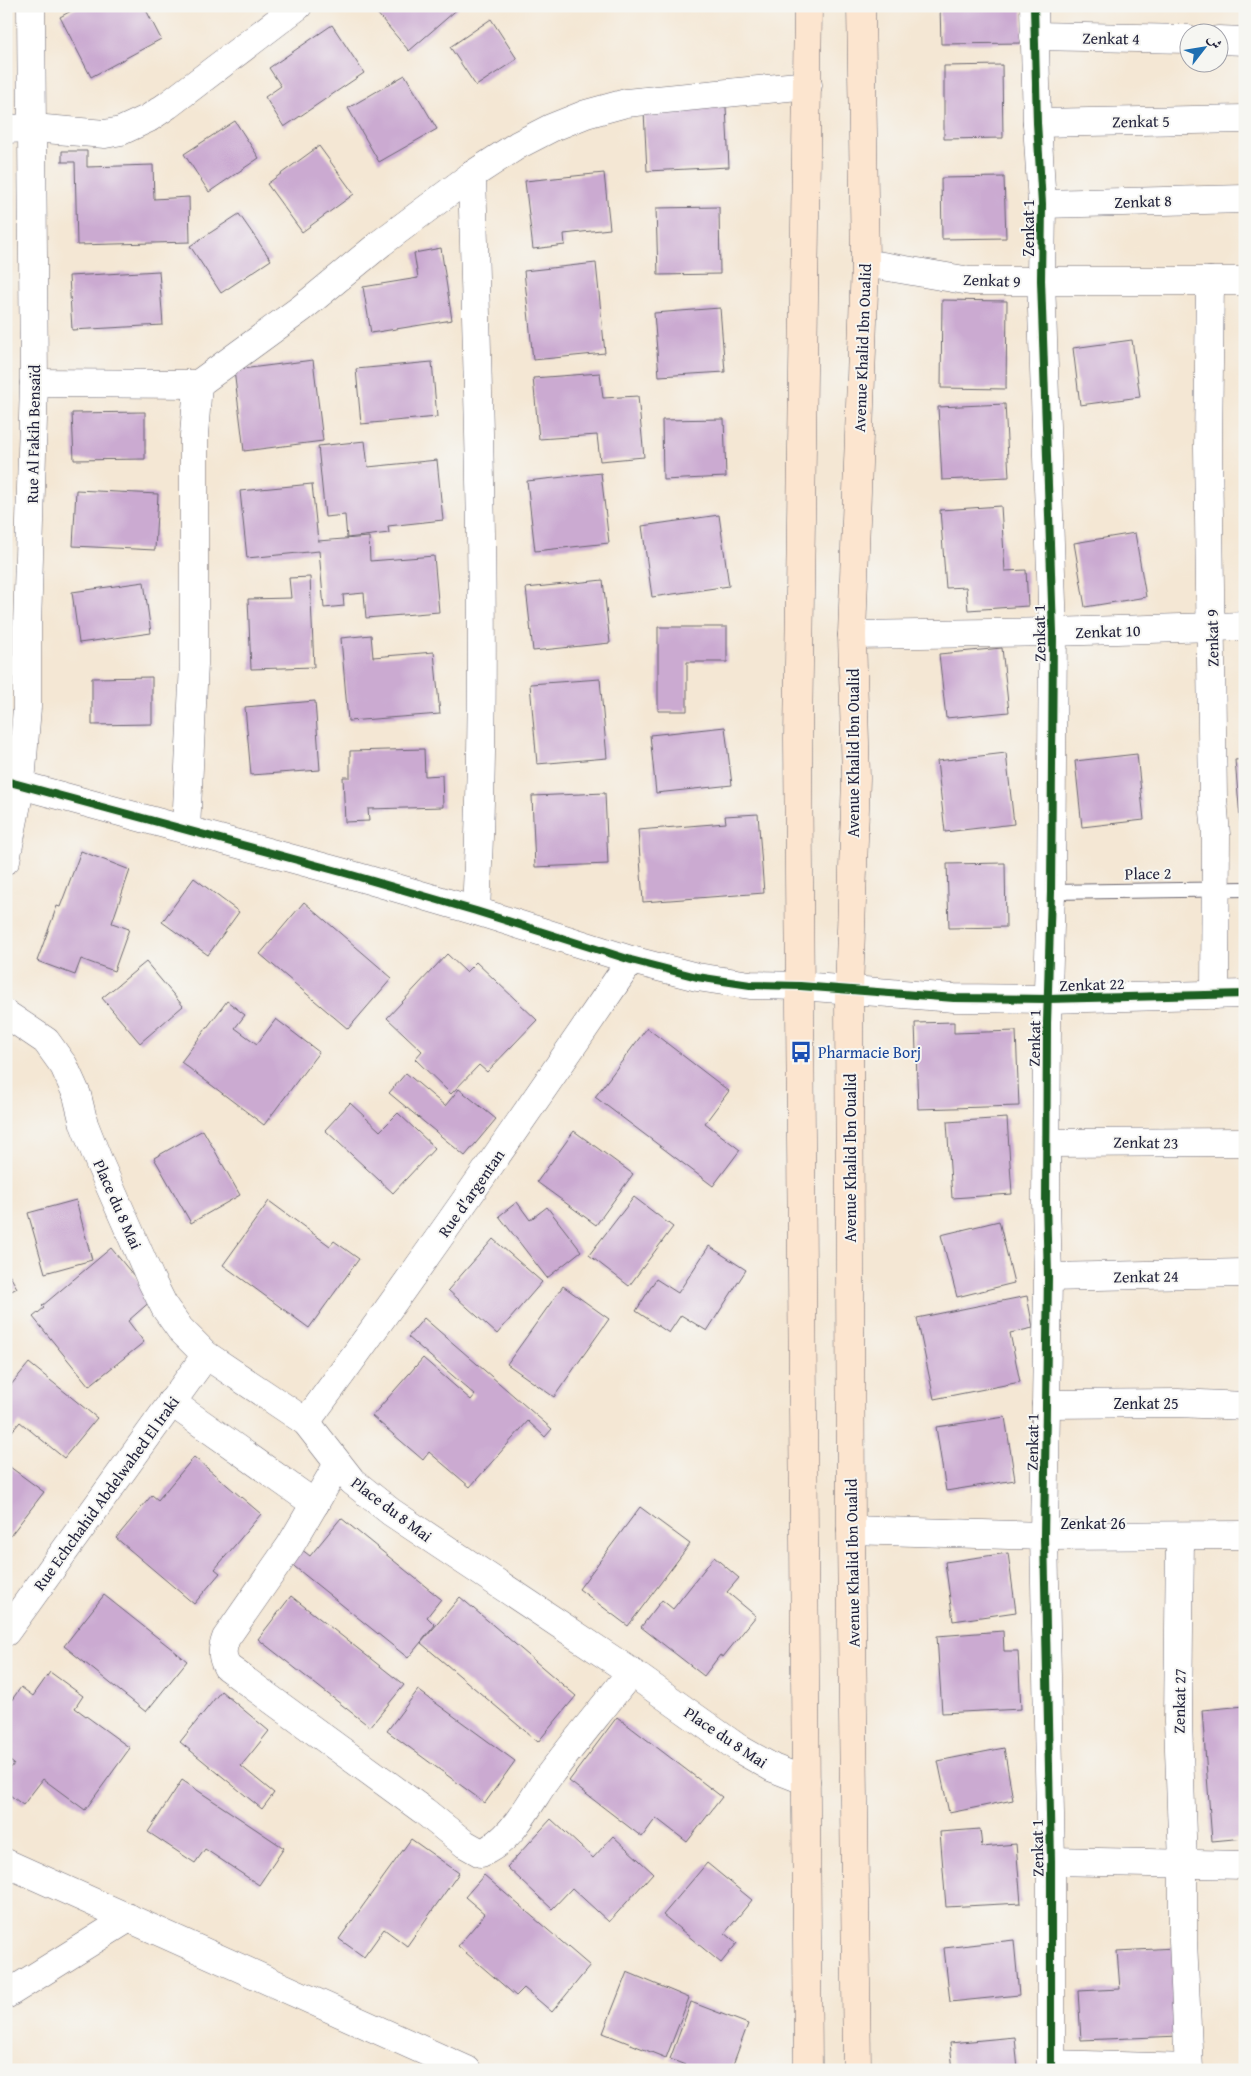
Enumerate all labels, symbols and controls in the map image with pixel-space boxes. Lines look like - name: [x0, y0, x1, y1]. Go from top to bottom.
- north arrow: [1178, 22, 1228, 72]
- street label: Zenkat 4: [1082, 25, 1140, 51]
- text: ش: [1203, 30, 1227, 53]
- street label: Zenkat 5: [1112, 108, 1170, 134]
- street label: Zenkat 8: [1114, 188, 1172, 214]
- street label: Zenkat 1: [1016, 199, 1040, 257]
- street label: Avenue Khalid Ibn Oualid: [847, 263, 877, 433]
- street label: Zenkat 9: [963, 267, 1021, 293]
- street label: Rue Al Fakih Bensaïd: [20, 364, 46, 504]
- street label: Zenkat 1: [1026, 604, 1052, 662]
- street label: Zenkat 9: [1199, 609, 1225, 667]
- street label: Zenkat 10: [1075, 618, 1141, 644]
- street label: Avenue Khalid Ibn Oualid: [841, 668, 865, 837]
- street label: Place 2: [1125, 861, 1171, 885]
- street label: Zenkat 22: [1059, 971, 1125, 997]
- street label: Zenkat 1: [1021, 1009, 1047, 1067]
- bus stop icon: Pharmacie Borj: [788, 1039, 814, 1065]
- place label: Pharmacie Borj: [818, 1040, 921, 1064]
- street label: Avenue Khalid Ibn Oualid: [838, 1073, 862, 1242]
- street label: Zenkat 23: [1113, 1129, 1179, 1155]
- street label: Rue d'argentan: [432, 1144, 510, 1242]
- street label: Place du 8 Mai: [88, 1155, 149, 1253]
- street label: Zenkat 24: [1113, 1263, 1179, 1289]
- street label: Rue Echchahid Abdelwahed El Iraki: [27, 1390, 185, 1595]
- street label: Zenkat 25: [1113, 1391, 1179, 1415]
- street label: Zenkat 1: [1019, 1413, 1045, 1471]
- street label: Place du 8 Mai: [346, 1471, 438, 1548]
- street label: Avenue Khalid Ibn Oualid: [839, 1478, 865, 1648]
- street label: Zenkat 26: [1060, 1511, 1126, 1535]
- street label: Zenkat 27: [1166, 1668, 1192, 1734]
- street label: Place du 8 Mai: [680, 1700, 773, 1774]
- street label: Zenkat 1: [1024, 1819, 1050, 1877]

